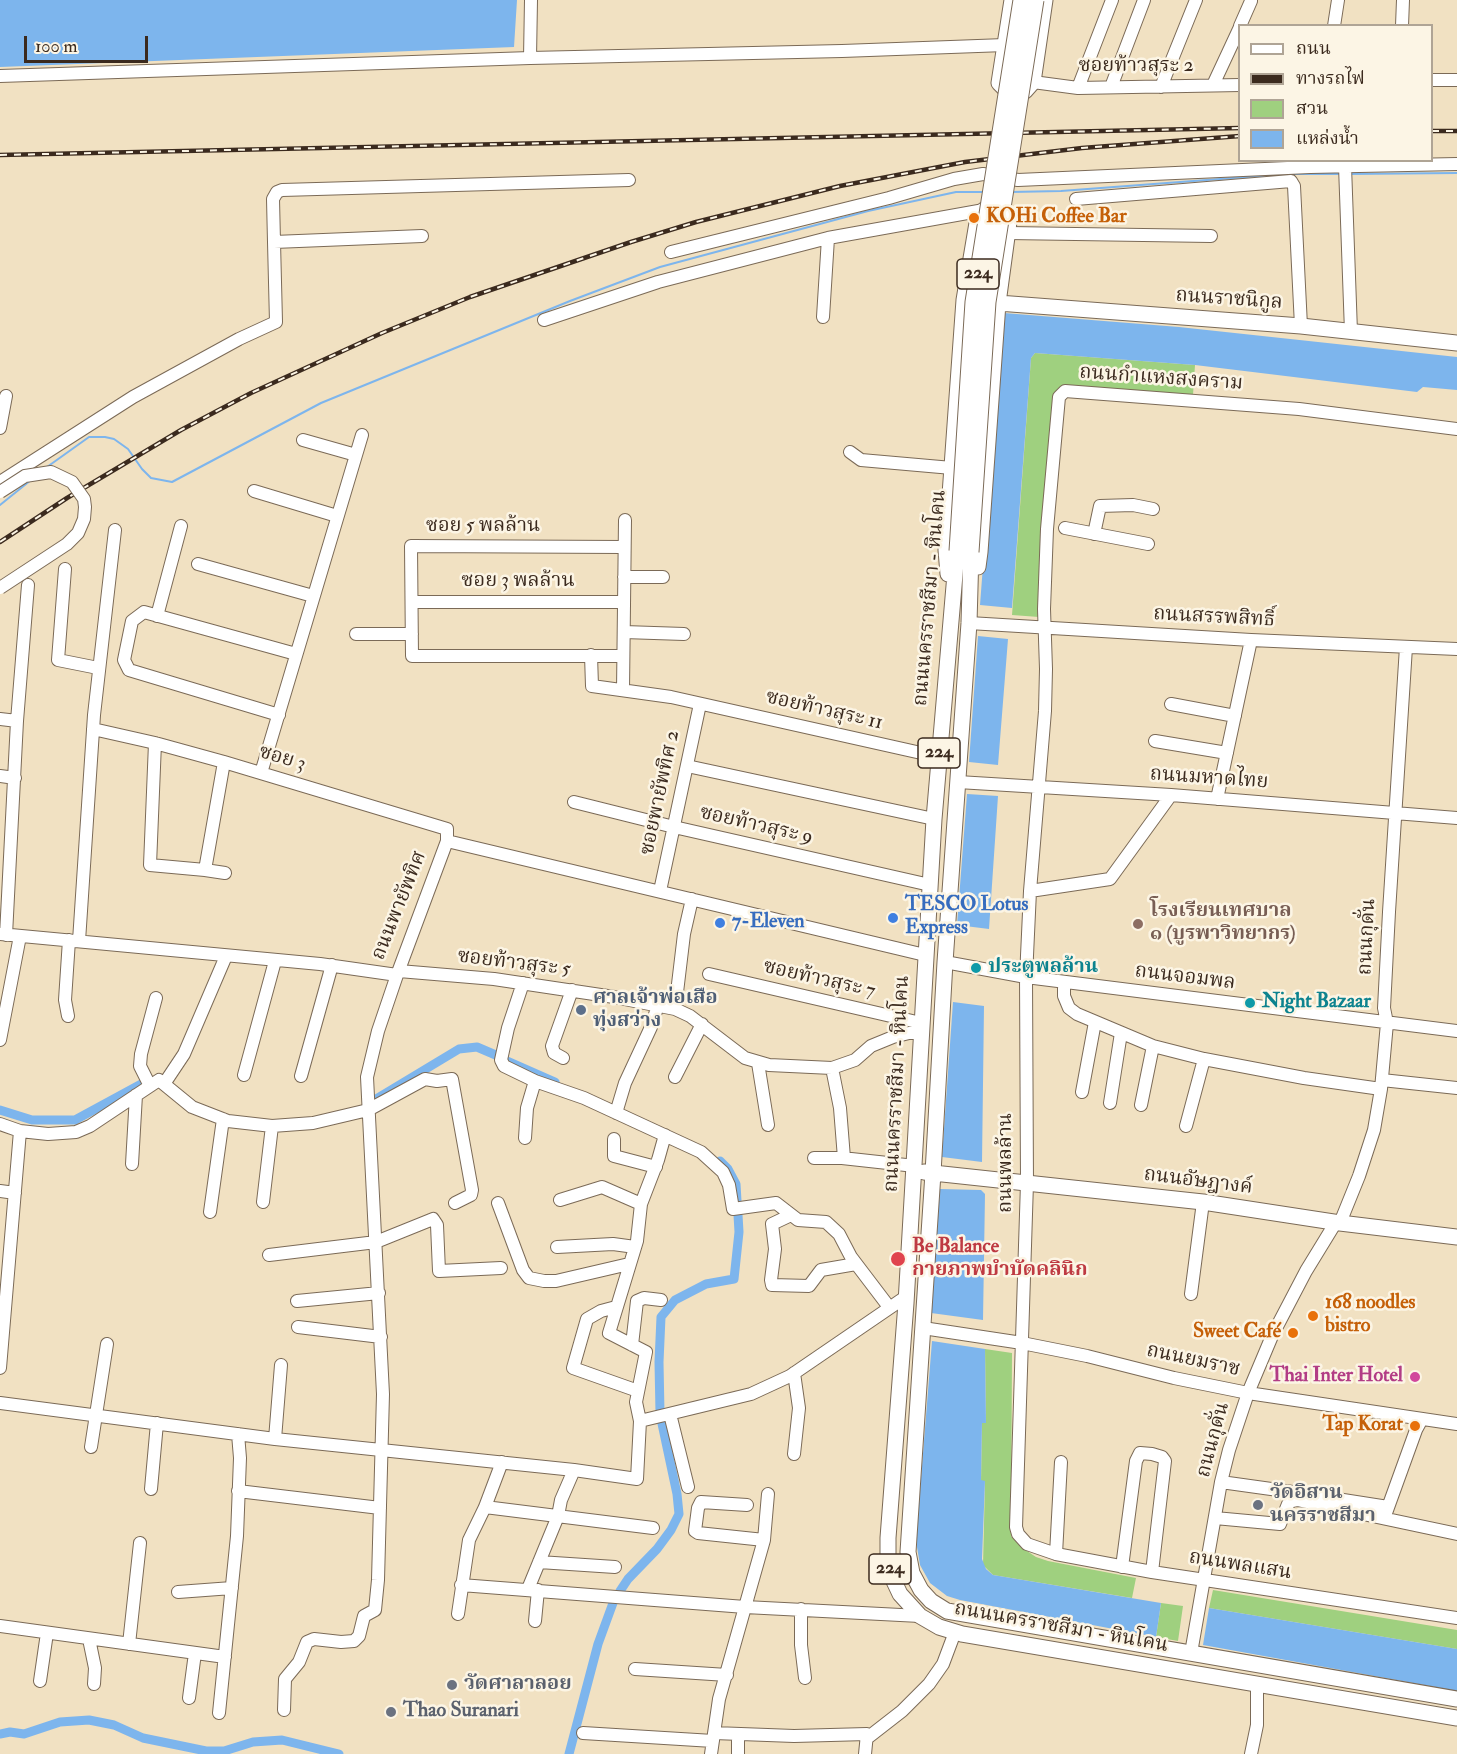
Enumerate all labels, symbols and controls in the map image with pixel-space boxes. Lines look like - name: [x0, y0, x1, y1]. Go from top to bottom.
- scale bar: [27, 24, 152, 62]
- legend: [1238, 24, 1433, 162]
- text: 100 m: [35, 35, 78, 58]
- text: ถนน: [1296, 37, 1331, 60]
- street label: ซอยท้าวสุระ 2: [1078, 55, 1194, 79]
- text: ทางรถไฟ: [1296, 67, 1365, 90]
- text: สวน: [1296, 97, 1328, 120]
- text: แหล่งน้ำ: [1296, 127, 1359, 150]
- place label: KOHi Coffee Bar: [986, 206, 1127, 230]
- marker: KOHi Coffee Bar: [967, 211, 981, 225]
- road number: 224: [957, 259, 999, 289]
- street label: ถนนราชนิกูล: [1175, 284, 1283, 316]
- street label: ถนนกำแหงสงคราม: [1078, 361, 1244, 397]
- street label: ถนนนครราชสีมา - หินโคน: [910, 489, 952, 707]
- street label: ซอย 5 พลล้าน: [426, 515, 540, 539]
- street label: ซอย 3 พลล้าน: [461, 570, 575, 594]
- street label: ถนนสรรพสิทธิ์: [1153, 603, 1275, 633]
- street label: ซอยท้าวสุระ 11: [763, 686, 885, 736]
- street label: ซอยพายัพทิศ 2: [636, 729, 686, 857]
- road number: 224: [918, 738, 960, 768]
- street label: ซอย 3: [256, 741, 308, 777]
- street label: ถนนมหาดไทย: [1149, 763, 1269, 795]
- street label: ซอยท้าวสุระ 9: [697, 801, 815, 851]
- street label: ถนนพายัพทิศ: [367, 848, 433, 964]
- place label: TESCO Lotus Express: [905, 894, 1028, 941]
- street label: ถนนกุดั่น: [1354, 898, 1382, 976]
- place label: โรงเรียนเทศบาล ๑ (บูรพาวิทยากร): [1150, 900, 1296, 947]
- place label: 7-Eleven: [732, 911, 805, 935]
- marker: TESCO Lotus Express: [886, 911, 900, 925]
- marker: 7-Eleven: [713, 916, 727, 930]
- marker: โรงเรียนเทศบาล ๑ (บูรพาวิทยากร): [1131, 917, 1145, 931]
- street label: ซอยท้าวสุระ 5: [456, 945, 572, 983]
- street label: ซอยท้าวสุระ 7: [761, 955, 877, 1005]
- place label: ประตูพลล้าน: [988, 956, 1098, 980]
- street label: ถนนจอมพล: [1133, 960, 1237, 996]
- marker: ประตูพลล้าน: [969, 961, 983, 975]
- street label: ถนนนครราชสีมา - หินโคน: [880, 975, 916, 1193]
- place label: ศาลเจ้าพ่อเสือ ทุ่งสว่าง: [593, 987, 718, 1034]
- place label: Night Bazaar: [1262, 991, 1371, 1015]
- marker: Night Bazaar: [1243, 996, 1257, 1010]
- marker: ศาลเจ้าพ่อเสือ ทุ่งสว่าง: [574, 1003, 588, 1017]
- street label: ถนนพลล้าน: [995, 1113, 1019, 1213]
- street label: ถนนอัษฎางค์: [1142, 1163, 1254, 1201]
- place label: Be Balance กายภาพบำบัดคลินิก: [912, 1236, 1088, 1283]
- marker: Be Balance กายภาพบำบัดคลินิก: [889, 1250, 907, 1268]
- place label: 168 noodles bistro: [1325, 1292, 1415, 1339]
- marker: 168 noodles bistro: [1306, 1309, 1320, 1323]
- place label: Sweet Café: [1193, 1321, 1281, 1345]
- marker: Sweet Café: [1286, 1326, 1300, 1340]
- street label: ถนนยมราช: [1144, 1339, 1242, 1383]
- place label: Thai Inter Hotel: [1269, 1365, 1403, 1389]
- marker: Thai Inter Hotel: [1408, 1370, 1422, 1384]
- street label: ถนนกุดั่น: [1192, 1400, 1236, 1480]
- place label: Tap Korat: [1322, 1414, 1403, 1438]
- marker: Tap Korat: [1408, 1419, 1422, 1433]
- place label: วัดอิสาน นครราชสีมา: [1270, 1482, 1376, 1529]
- marker: วัดอิสาน นครราชสีมา: [1251, 1498, 1265, 1512]
- street label: ถนนพลแสน: [1187, 1546, 1293, 1586]
- road number: 224: [869, 1554, 911, 1584]
- street label: ถนนนครราชสีมา - หินโคน: [952, 1597, 1170, 1659]
- place label: วัดศาลาลอย: [464, 1673, 572, 1697]
- marker: วัดศาลาลอย: [445, 1678, 459, 1692]
- place label: Thao Suranari: [403, 1700, 519, 1724]
- marker: Thao Suranari: [384, 1705, 398, 1719]

